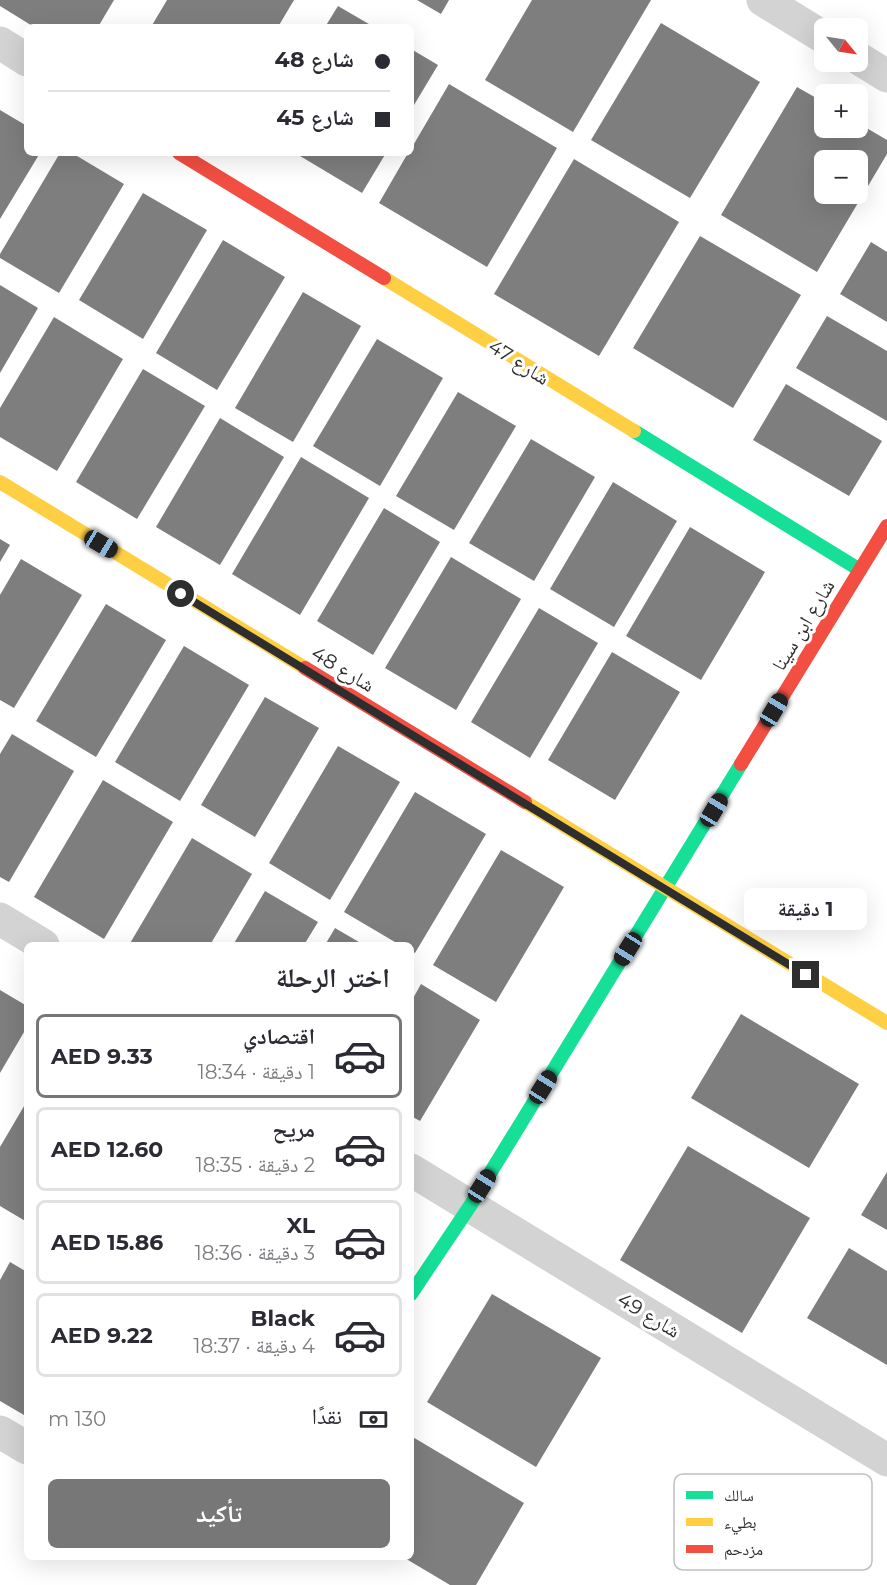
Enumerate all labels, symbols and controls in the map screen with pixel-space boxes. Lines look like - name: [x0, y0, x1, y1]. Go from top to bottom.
- north arrow: [814, 18, 868, 72]
- map controls: [814, 18, 868, 204]
- text: شارع 48: [275, 46, 354, 73]
- button: +: [814, 84, 868, 138]
- text: شارع 45: [276, 104, 354, 131]
- button: −: [814, 150, 868, 204]
- street label: شارع 47: [484, 334, 554, 391]
- car: [81, 527, 121, 561]
- street label: شارع ابن سينا: [767, 575, 840, 675]
- route start: [167, 580, 194, 607]
- street label: شارع 48: [307, 641, 379, 698]
- car: [757, 690, 791, 730]
- car: [697, 790, 731, 830]
- callout: 1 دقيقة: [744, 888, 868, 930]
- text: 1 دقيقة: [778, 897, 833, 921]
- car: [611, 929, 645, 969]
- text: اختر الرحلة: [276, 961, 390, 994]
- route end: [792, 961, 819, 988]
- text: اقتصادي: [243, 1023, 315, 1050]
- icon: car: [333, 1029, 387, 1083]
- text: AED 9.33: [51, 1043, 153, 1070]
- text: 1 دقيقة · 18:34: [198, 1060, 315, 1084]
- car: [526, 1067, 560, 1107]
- text: مريح: [272, 1116, 315, 1143]
- icon: car: [333, 1122, 387, 1176]
- text: AED 12.60: [51, 1136, 163, 1163]
- text: 2 دقيقة · 18:35: [196, 1153, 315, 1177]
- car: [465, 1166, 499, 1206]
- text: XL: [286, 1212, 315, 1239]
- icon: car: [333, 1215, 387, 1269]
- text: AED 15.86: [51, 1229, 163, 1256]
- text: 3 دقيقة · 18:36: [195, 1241, 315, 1265]
- street label: شارع 49: [613, 1287, 685, 1344]
- text: Black: [251, 1305, 315, 1332]
- icon: car: [333, 1308, 387, 1362]
- text: AED 9.22: [51, 1322, 153, 1349]
- text: 4 دقيقة · 18:37: [193, 1334, 315, 1358]
- text: نقدًا: [312, 1403, 342, 1430]
- icon: cash: [357, 1403, 390, 1436]
- text: 130 m: [48, 1407, 106, 1431]
- legend: [674, 1474, 872, 1570]
- button: تأكيد: [48, 1479, 390, 1548]
- text: سالك: [724, 1486, 754, 1505]
- text: بطيء: [724, 1513, 756, 1535]
- text: مزدحم: [724, 1540, 763, 1560]

